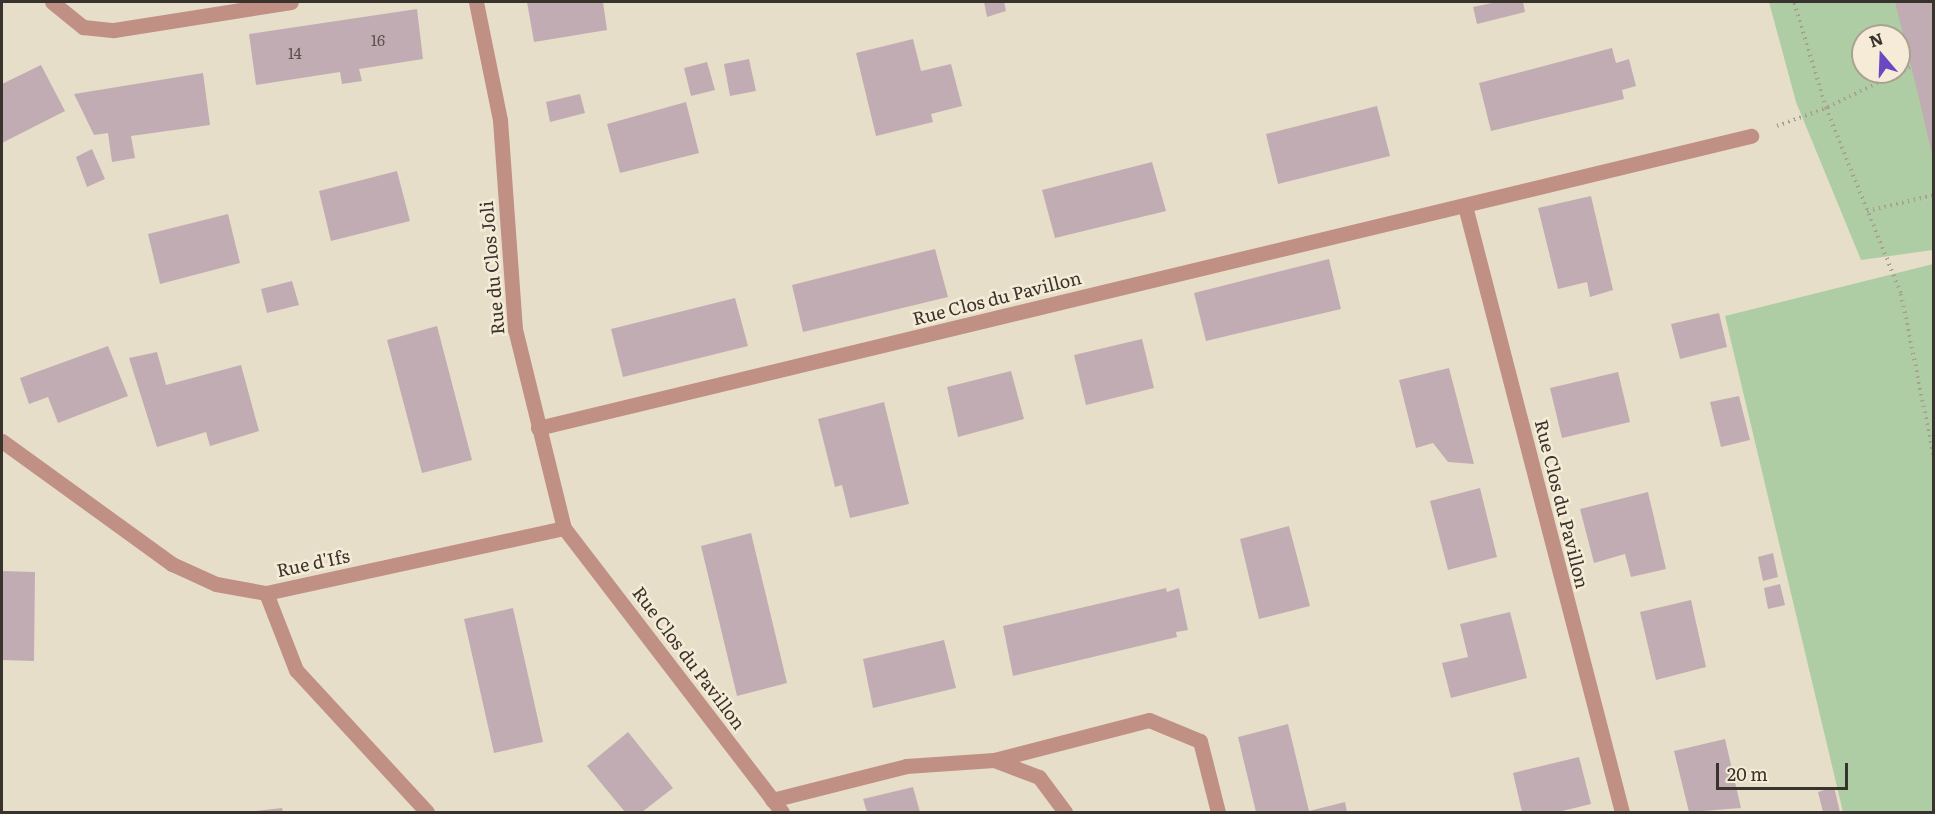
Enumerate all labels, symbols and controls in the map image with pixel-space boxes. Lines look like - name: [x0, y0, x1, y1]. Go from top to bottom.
- north arrow: [1851, 24, 1911, 84]
- text: N: [1866, 25, 1886, 52]
- house number: 16: [371, 31, 385, 49]
- house number: 14: [288, 44, 302, 62]
- street label: Rue du Clos Joli: [475, 200, 509, 336]
- street label: Rue Clos du Pavillon: [910, 267, 1084, 329]
- street label: Rue Clos du Pavillon: [1531, 417, 1593, 591]
- street label: Rue d'Ifs: [275, 545, 351, 581]
- street label: Rue Clos du Pavillon: [628, 582, 750, 734]
- scale bar: [1719, 751, 1851, 789]
- text: 20 m: [1727, 760, 1768, 787]

